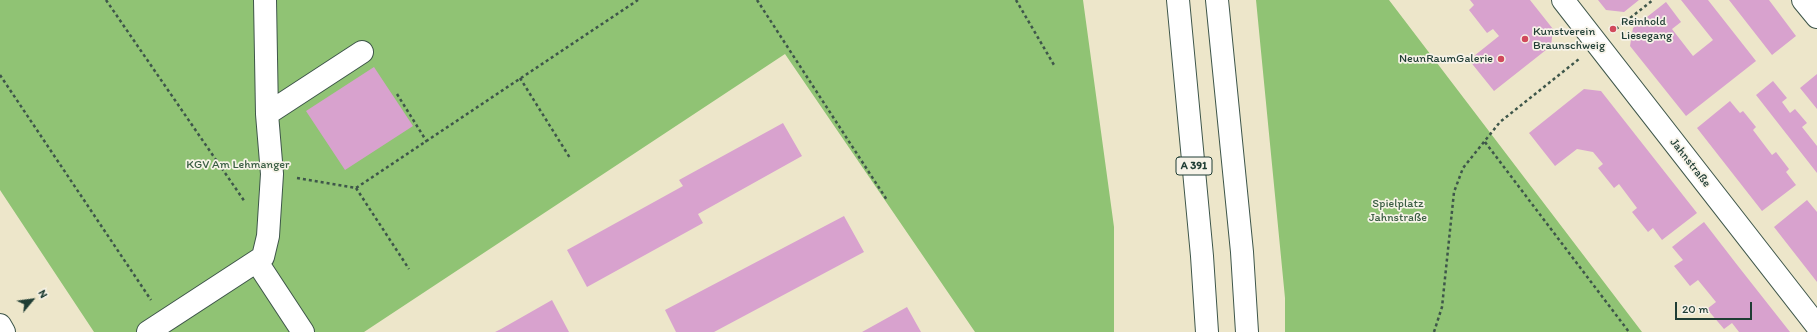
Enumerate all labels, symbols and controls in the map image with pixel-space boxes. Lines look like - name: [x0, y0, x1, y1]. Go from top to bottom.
- place label: Reinhold Liesegang: [1621, 15, 1672, 43]
- marker: Reinhold Liesegang: [1608, 24, 1618, 34]
- place label: Kunstverein Braunschweig: [1533, 25, 1605, 53]
- marker: Kunstverein Braunschweig: [1520, 34, 1530, 44]
- place label: NeunRaumGalerie: [1399, 52, 1493, 66]
- marker: NeunRaumGalerie: [1496, 54, 1506, 64]
- street label: Jahnstraße: [1666, 136, 1714, 190]
- road number: A 391: [1176, 157, 1212, 175]
- park label: KGV Am Lehmanger: [186, 158, 290, 172]
- park label: Spielplatz Jahnstraße: [1369, 197, 1427, 225]
- north arrow: [12, 280, 52, 320]
- text: N: [35, 288, 50, 300]
- scale bar: [1677, 294, 1754, 320]
- text: 20 m: [1682, 302, 1709, 316]

